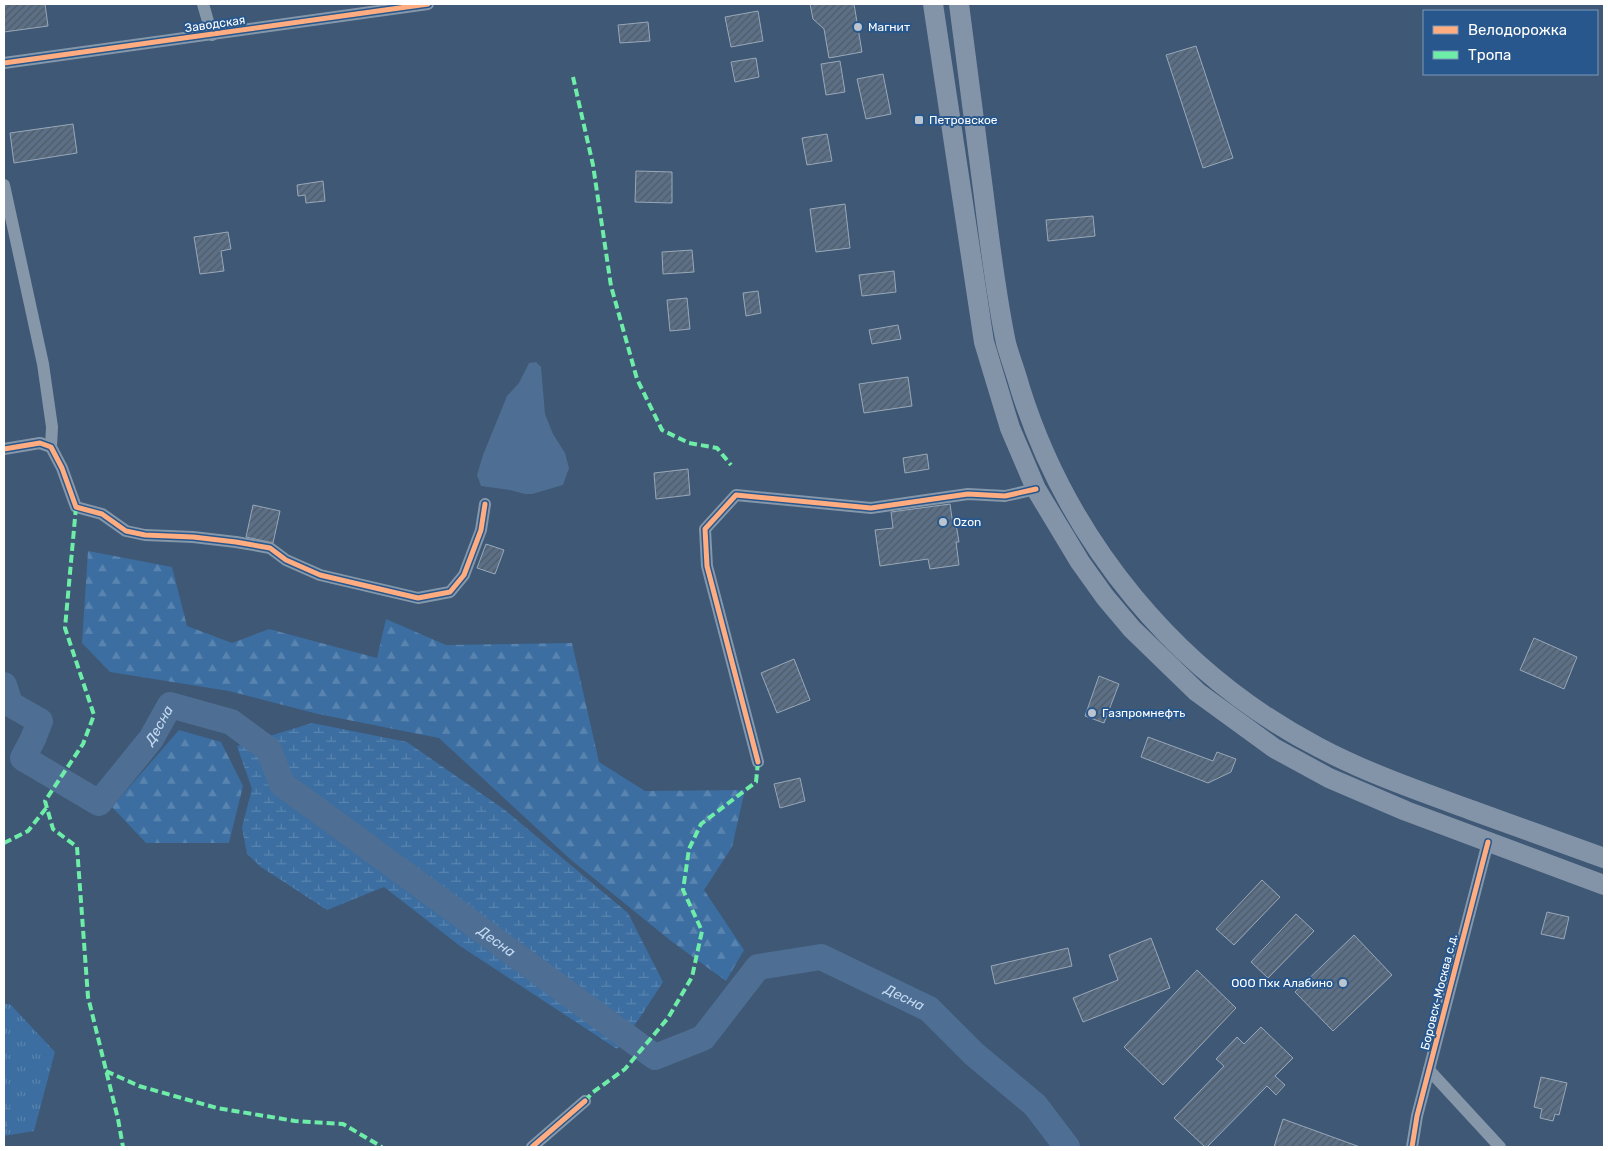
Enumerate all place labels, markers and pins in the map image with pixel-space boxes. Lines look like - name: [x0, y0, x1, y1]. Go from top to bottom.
- place label: Магнит: [868, 20, 910, 34]
- marker: Магнит: [852, 21, 864, 33]
- place label: Петровское: [929, 113, 998, 127]
- marker: Петровское: [913, 114, 925, 126]
- place label: Ozon: [953, 515, 981, 529]
- marker: Ozon: [937, 516, 949, 528]
- place label: Газпромнефть: [1102, 706, 1185, 720]
- marker: Газпромнефть: [1086, 707, 1098, 719]
- place label: ООО Пхк Алабино: [1231, 976, 1333, 990]
- marker: ООО Пхк Алабино: [1337, 977, 1349, 989]

